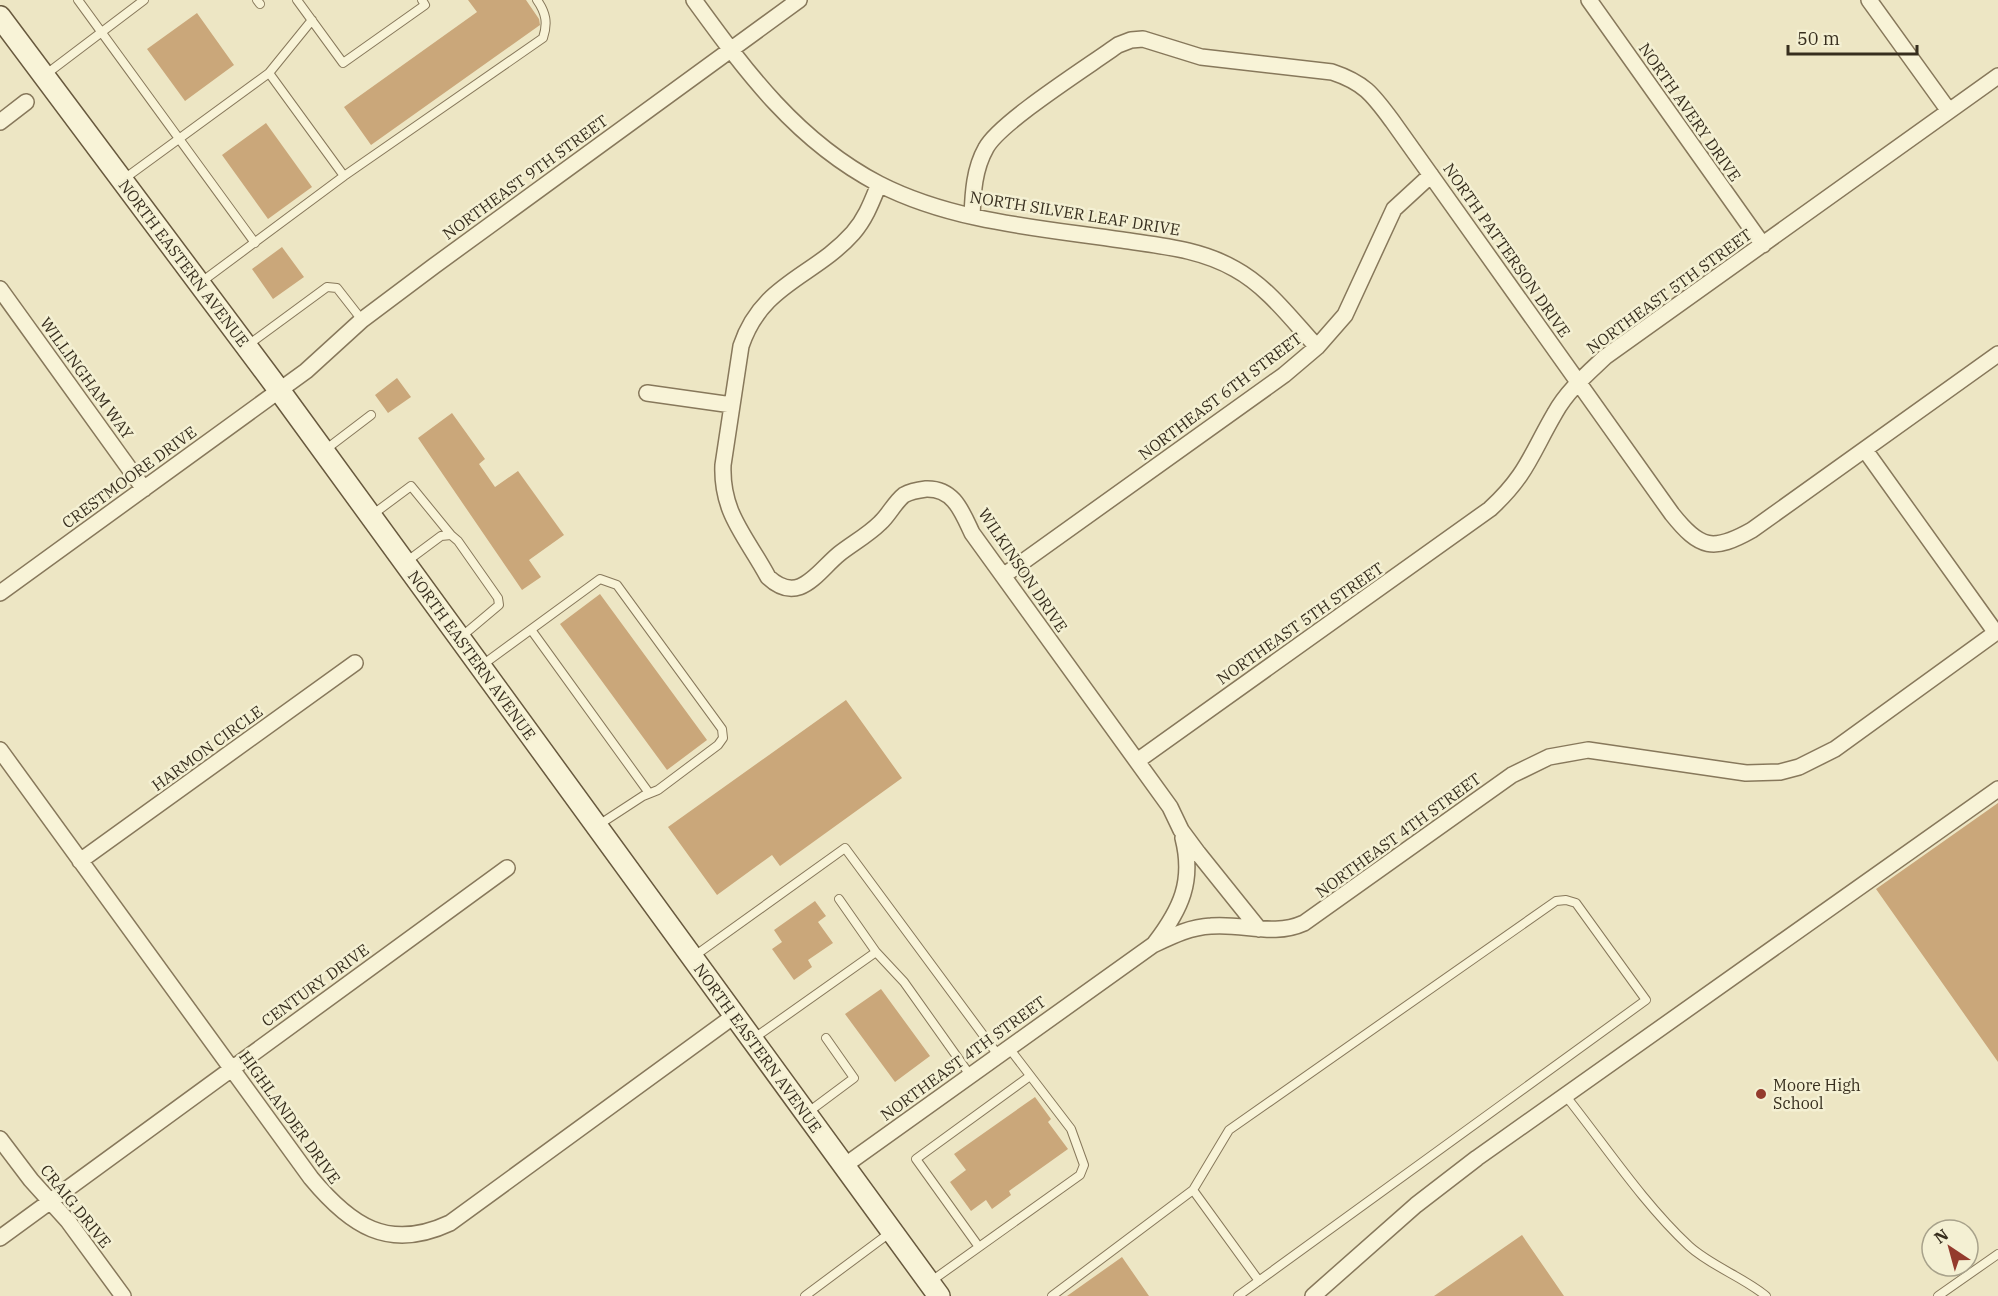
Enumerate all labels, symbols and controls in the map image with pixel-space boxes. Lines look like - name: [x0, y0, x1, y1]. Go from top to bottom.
- scale bar: [1788, 18, 1917, 56]
- text: 50 m: [1797, 27, 1840, 50]
- street label: NORTH AVERY DRIVE: [1635, 39, 1745, 185]
- street label: NORTHEAST 9TH STREET: [438, 110, 612, 244]
- street label: NORTH PATTERSON DRIVE: [1439, 159, 1575, 341]
- street label: NORTH EASTERN AVENUE: [114, 175, 254, 351]
- street label: NORTH SILVER LEAF DRIVE: [968, 186, 1182, 240]
- street label: NORTHEAST 5TH STREET: [1582, 224, 1756, 358]
- street label: WILLINGHAM WAY: [36, 313, 138, 443]
- street label: NORTHEAST 6TH STREET: [1134, 328, 1306, 464]
- street label: CRESTMOORE DRIVE: [58, 422, 200, 532]
- street label: WILKINSON DRIVE: [974, 504, 1072, 636]
- street label: NORTHEAST 5TH STREET: [1213, 558, 1387, 688]
- street label: NORTH EASTERN AVENUE: [404, 566, 540, 744]
- street label: HARMON CIRCLE: [148, 701, 266, 795]
- street label: NORTHEAST 4TH STREET: [1311, 768, 1485, 902]
- street label: CENTURY DRIVE: [257, 939, 373, 1031]
- street label: NORTH EASTERN AVENUE: [690, 959, 826, 1137]
- street label: NORTHEAST 4TH STREET: [876, 991, 1050, 1125]
- street label: HIGHLANDER DRIVE: [235, 1046, 345, 1188]
- place label: Moore High School: [1773, 1075, 1861, 1113]
- marker: Moore High School: [1754, 1087, 1768, 1101]
- street label: CRAIG DRIVE: [36, 1160, 116, 1252]
- north arrow: [1920, 1218, 1980, 1278]
- text: N: [1930, 1224, 1952, 1248]

